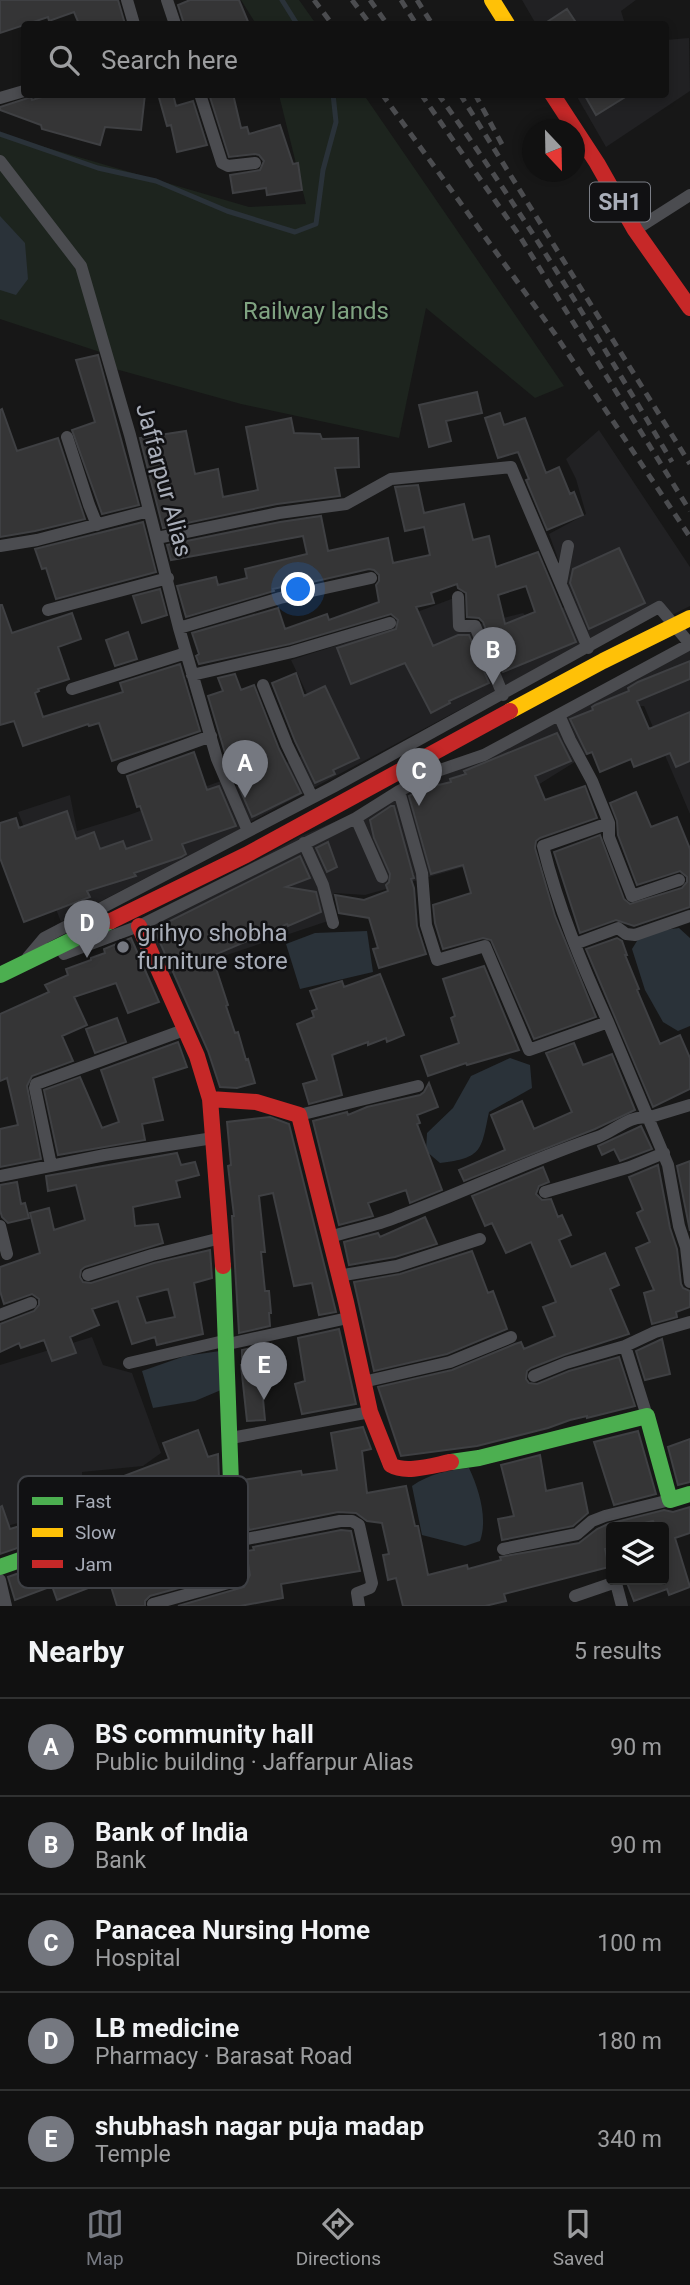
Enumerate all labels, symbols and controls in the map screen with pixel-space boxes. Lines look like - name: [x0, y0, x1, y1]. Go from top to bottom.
- search box: [21, 21, 669, 98]
- icon: search: [45, 41, 83, 79]
- text: Search here: [101, 45, 238, 75]
- north arrow: [522, 119, 585, 182]
- road number: SH1: [590, 182, 650, 222]
- park label: Railway lands: [243, 297, 389, 325]
- street label: Jaffarpur Alias: [130, 400, 198, 560]
- your location: [281, 572, 315, 606]
- pin: B: [470, 627, 516, 685]
- pin: A: [222, 740, 268, 798]
- pin: C: [396, 748, 442, 806]
- pin: D: [64, 900, 110, 958]
- place label: grihyo shobha furniture store: [137, 919, 288, 975]
- marker: grihyo shobha furniture store: [115, 939, 131, 955]
- pin: E: [241, 1342, 287, 1400]
- legend: [18, 1476, 248, 1588]
- text: Fast: [75, 1490, 112, 1513]
- text: Slow: [75, 1521, 116, 1544]
- map controls: [606, 1522, 669, 1585]
- button: layers: [606, 1522, 669, 1585]
- text: Jam: [75, 1553, 112, 1576]
- text: Nearby: [28, 1634, 124, 1669]
- text: 5 results: [574, 1638, 662, 1665]
- text: BS community hall: [95, 1719, 314, 1749]
- text: A: [43, 1734, 59, 1761]
- text: 90 m: [610, 1734, 662, 1761]
- text: Public building · Jaffarpur Alias: [95, 1749, 414, 1776]
- text: Bank of India: [95, 1817, 249, 1847]
- text: B: [44, 1832, 58, 1859]
- text: 90 m: [610, 1832, 662, 1859]
- text: Bank: [95, 1847, 146, 1874]
- text: Panacea Nursing Home: [95, 1915, 370, 1945]
- text: C: [43, 1930, 59, 1957]
- text: 100 m: [597, 1930, 662, 1957]
- text: Hospital: [95, 1945, 181, 1972]
- text: LB medicine: [95, 2013, 239, 2043]
- text: D: [44, 2028, 58, 2055]
- text: 180 m: [597, 2028, 662, 2055]
- text: Pharmacy · Barasat Road: [95, 2043, 353, 2070]
- text: shubhash nagar puja madap: [95, 2111, 424, 2141]
- text: E: [45, 2126, 57, 2153]
- text: 340 m: [597, 2126, 662, 2153]
- text: Temple: [95, 2141, 171, 2168]
- tab: Map: [86, 2205, 124, 2270]
- tab: Directions: [296, 2205, 381, 2270]
- tab: Saved: [553, 2205, 604, 2270]

